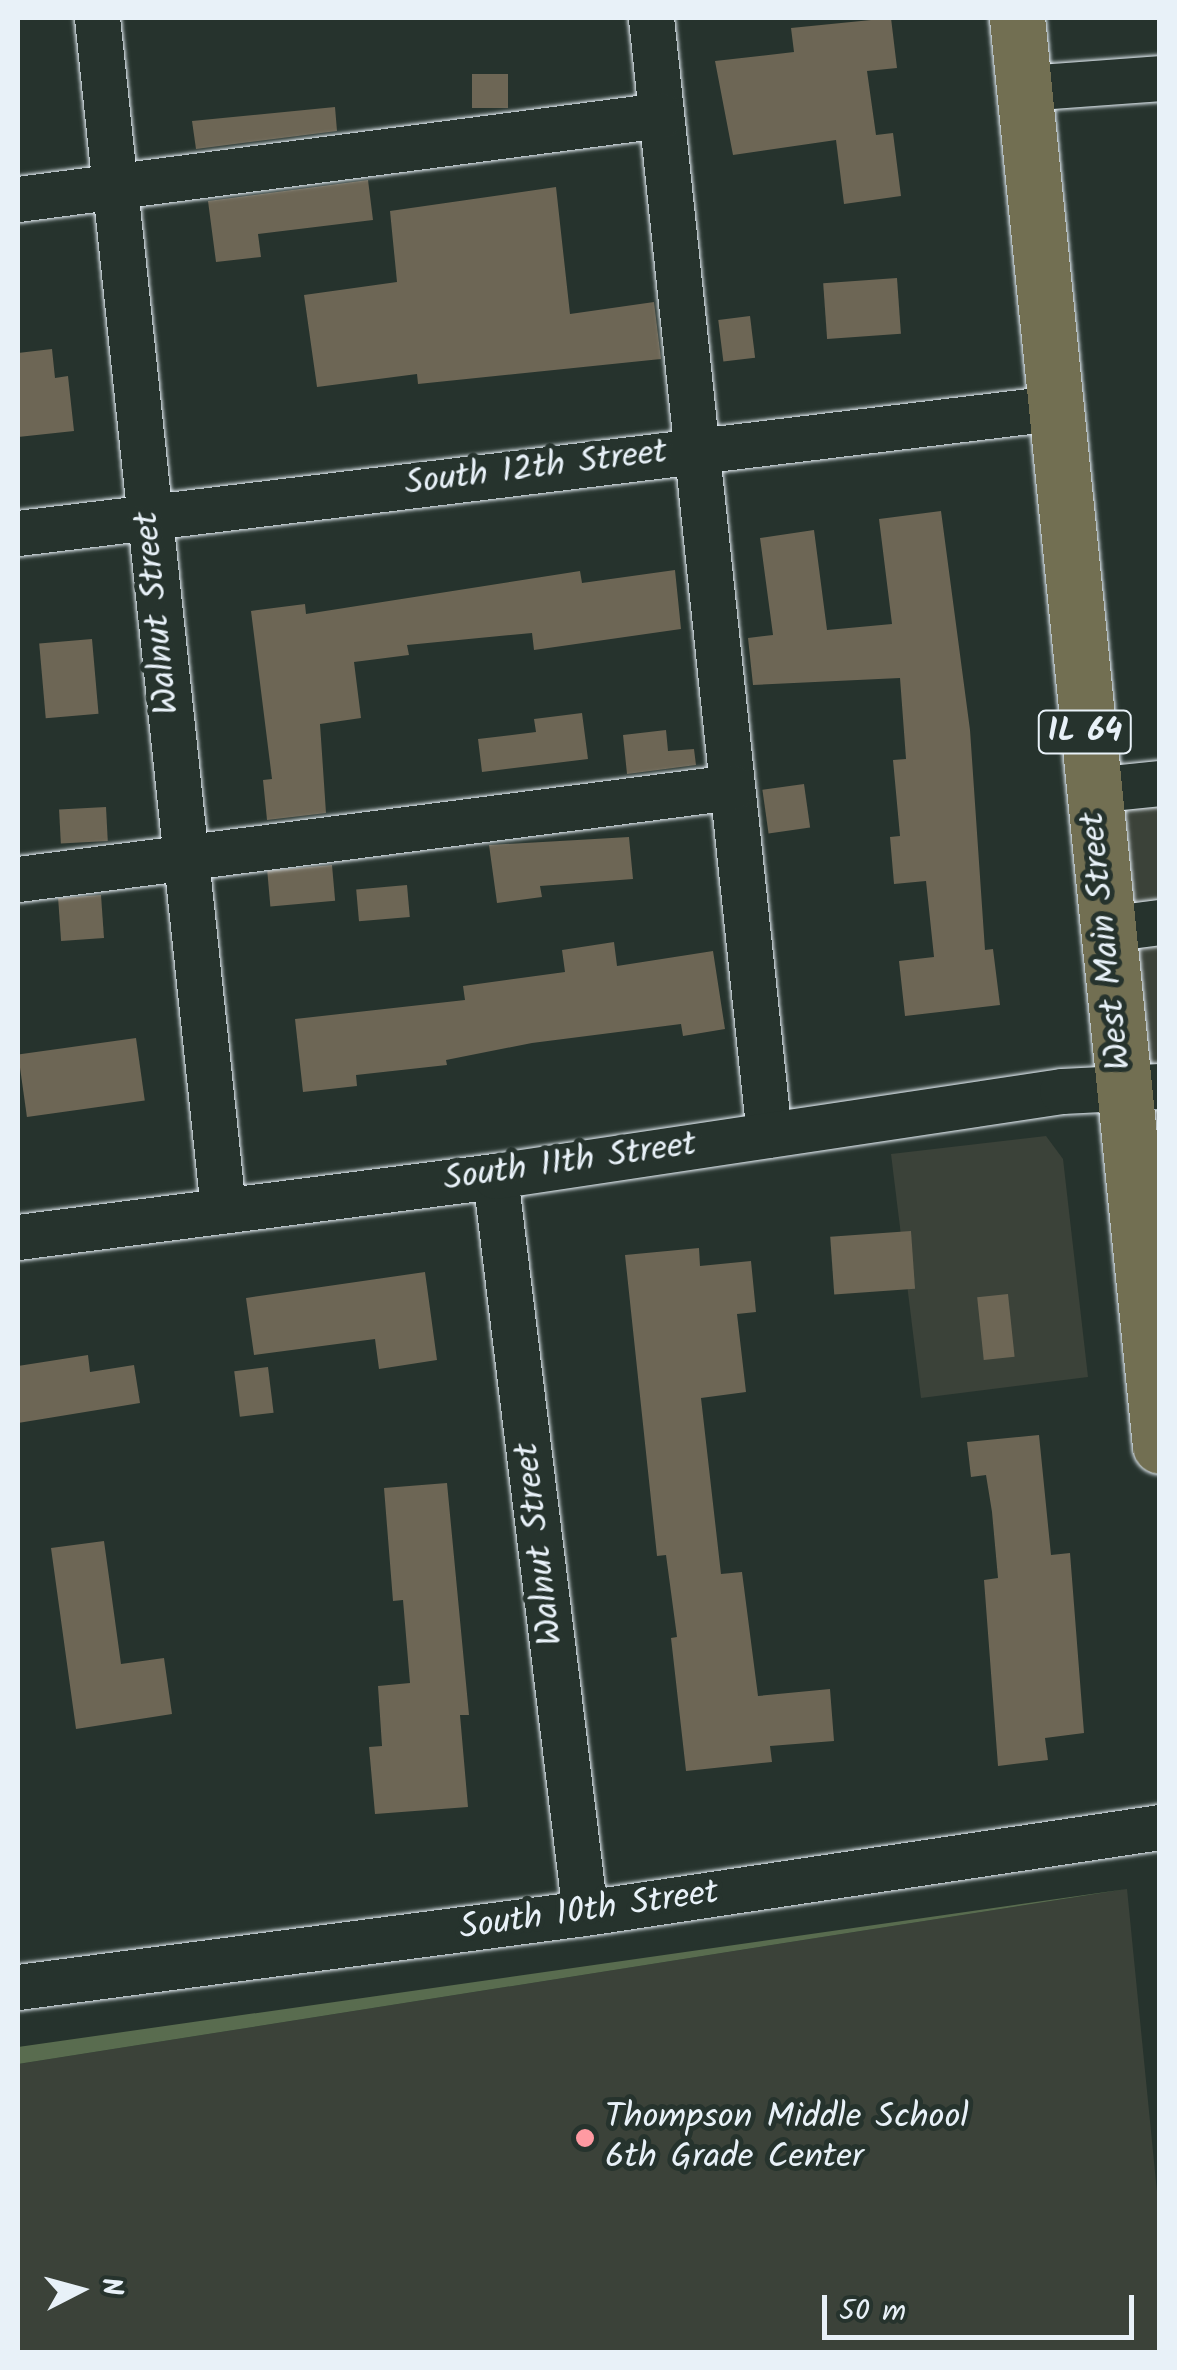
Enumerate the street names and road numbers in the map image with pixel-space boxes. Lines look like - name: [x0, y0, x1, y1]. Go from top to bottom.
- street label: South 12th Street: [402, 432, 670, 506]
- street label: Walnut Street: [126, 509, 190, 717]
- road number: IL 64: [1038, 705, 1132, 759]
- street label: West Main Street: [1073, 810, 1141, 1072]
- street label: South 11th Street: [441, 1124, 699, 1202]
- street label: Walnut Street: [507, 1440, 573, 1648]
- street label: South 10th Street: [457, 1872, 721, 1950]

